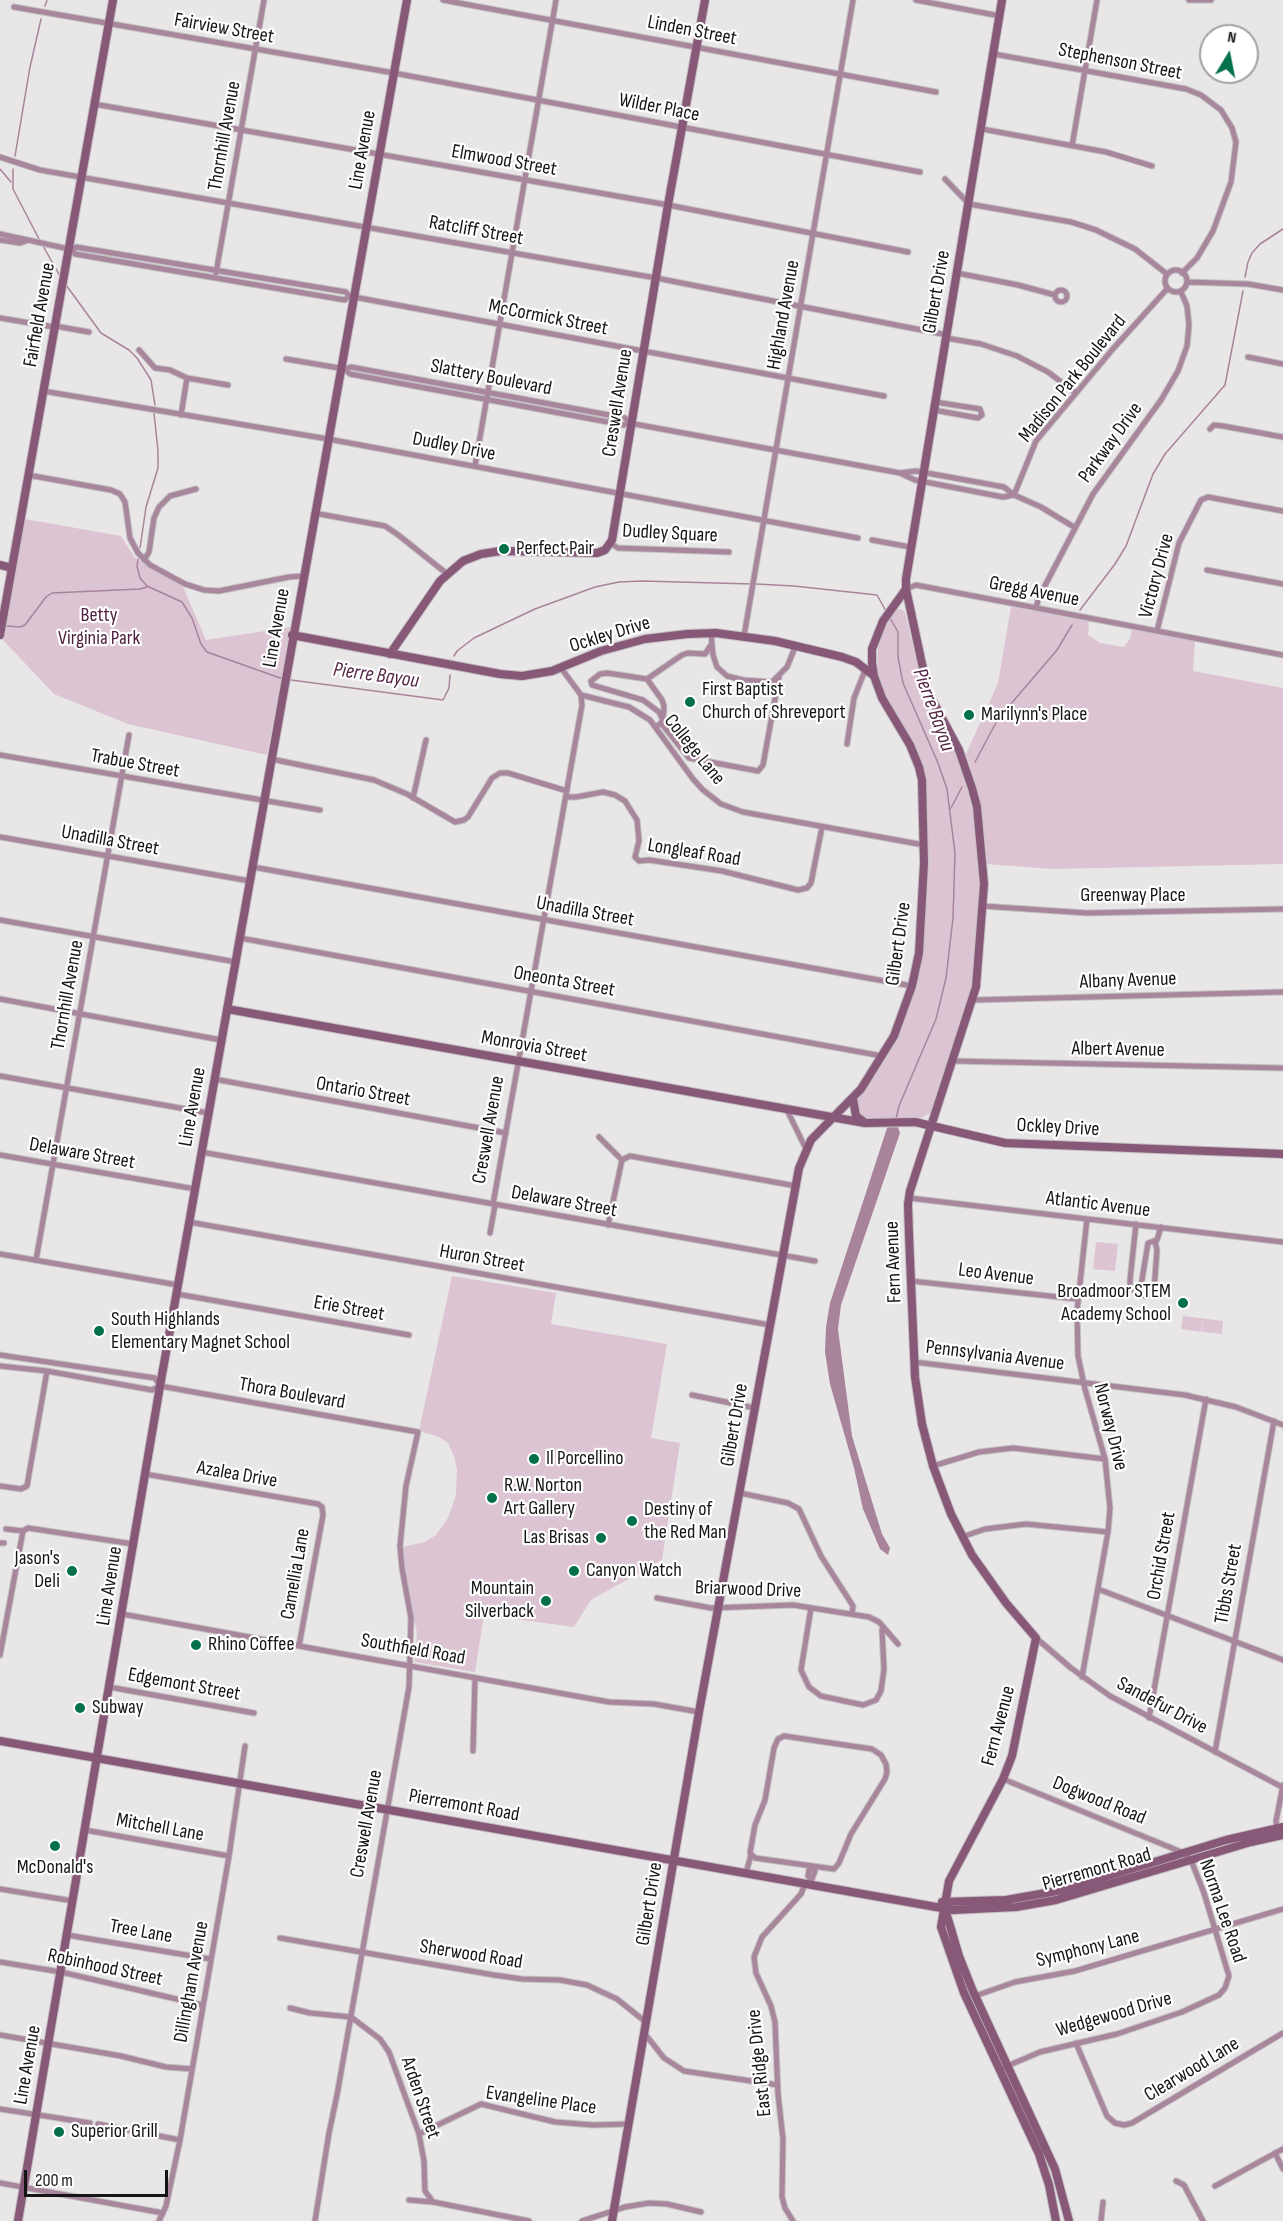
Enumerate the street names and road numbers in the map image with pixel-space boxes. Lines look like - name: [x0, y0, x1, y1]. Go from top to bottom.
- street label: Fairview Street: [172, 8, 276, 50]
- street label: Linden Street: [646, 11, 738, 51]
- street label: Stephenson Street: [1056, 38, 1184, 86]
- street label: Thornhill Avenue: [204, 79, 246, 193]
- street label: Wilder Place: [617, 88, 701, 128]
- street label: Line Avenue: [344, 109, 382, 191]
- street label: Elmwood Street: [450, 140, 558, 182]
- street label: Ratcliff Street: [427, 211, 525, 251]
- street label: Gilbert Drive: [918, 249, 956, 335]
- street label: Highland Avenue: [763, 258, 805, 372]
- street label: Fairfield Avenue: [19, 261, 61, 369]
- street label: McCormick Street: [486, 295, 610, 341]
- street label: Madison Park Boulevard: [1014, 310, 1132, 448]
- street label: Creswell Avenue: [598, 347, 638, 459]
- street label: Slattery Boulevard: [428, 354, 554, 402]
- street label: Parkway Drive: [1074, 398, 1148, 488]
- street label: Dudley Drive: [410, 427, 498, 467]
- street label: Dudley Square: [622, 520, 718, 548]
- street label: Victory Drive: [1134, 531, 1180, 621]
- street label: Gregg Avenue: [987, 571, 1081, 613]
- street label: Line Avenue: [258, 587, 296, 669]
- street label: Ockley Drive: [567, 611, 653, 659]
- street label: College Lane: [658, 710, 730, 790]
- street label: Trabue Street: [89, 744, 181, 784]
- street label: Unadilla Street: [59, 821, 161, 861]
- street label: Longleaf Road: [646, 834, 742, 872]
- street label: Greenway Place: [1080, 884, 1186, 908]
- street label: Unadilla Street: [534, 892, 636, 932]
- street label: Gilbert Drive: [881, 901, 917, 987]
- street label: Thornhill Avenue: [47, 938, 89, 1052]
- street label: Oneonta Street: [511, 961, 617, 1003]
- street label: Albany Avenue: [1079, 967, 1177, 995]
- street label: Monrovia Street: [479, 1026, 589, 1068]
- street label: Albert Avenue: [1071, 1037, 1165, 1063]
- street label: Line Avenue: [174, 1066, 212, 1148]
- street label: Ontario Street: [314, 1072, 412, 1112]
- street label: Creswell Avenue: [468, 1074, 510, 1186]
- street label: Ockley Drive: [1016, 1114, 1100, 1142]
- street label: Delaware Street: [27, 1133, 137, 1175]
- street label: Delaware Street: [509, 1181, 619, 1223]
- street label: Atlantic Avenue: [1045, 1187, 1151, 1223]
- street label: Fern Avenue: [881, 1221, 907, 1303]
- street label: Huron Street: [437, 1240, 527, 1278]
- street label: Leo Avenue: [957, 1258, 1035, 1292]
- street label: Erie Street: [312, 1291, 386, 1327]
- street label: Pennsylvania Avenue: [924, 1336, 1066, 1376]
- street label: Thora Boulevard: [237, 1373, 347, 1415]
- street label: Norway Drive: [1088, 1381, 1132, 1473]
- street label: Gilbert Drive: [716, 1382, 754, 1468]
- street label: Azalea Drive: [195, 1456, 279, 1494]
- street label: Orchid Street: [1142, 1510, 1182, 1602]
- street label: Camellia Lane: [276, 1527, 316, 1621]
- street label: Tibbs Street: [1210, 1542, 1248, 1626]
- street label: Line Avenue: [92, 1545, 128, 1627]
- street label: Briarwood Drive: [694, 1576, 802, 1604]
- street label: Southfield Road: [359, 1629, 467, 1671]
- street label: Edgemont Street: [126, 1663, 242, 1707]
- street label: Sandefur Drive: [1113, 1672, 1211, 1740]
- street label: Fern Avenue: [977, 1683, 1021, 1769]
- street label: Creswell Avenue: [346, 1768, 388, 1880]
- street label: Dogwood Road: [1049, 1771, 1149, 1831]
- street label: Pierremont Road: [407, 1784, 521, 1828]
- street label: Mitchell Lane: [114, 1809, 206, 1847]
- street label: Pierremont Road: [1040, 1843, 1154, 1897]
- street label: Norma Lee Road: [1193, 1856, 1251, 1966]
- street label: Gilbert Drive: [632, 1861, 668, 1947]
- street label: Tree Lane: [108, 1915, 174, 1949]
- street label: Dillingham Avenue: [170, 1919, 214, 2045]
- street label: Symphony Lane: [1034, 1925, 1142, 1973]
- street label: Sherwood Road: [418, 1935, 524, 1975]
- street label: Robinhood Street: [45, 1944, 165, 1992]
- street label: Wedgewood Drive: [1053, 1987, 1175, 2043]
- street label: East Ridge Drive: [742, 2008, 778, 2118]
- street label: Line Avenue: [9, 2024, 47, 2106]
- street label: Clearwood Lane: [1140, 2032, 1244, 2108]
- street label: Arden Street: [395, 2054, 445, 2142]
- street label: Evangeline Place: [484, 2081, 598, 2121]

